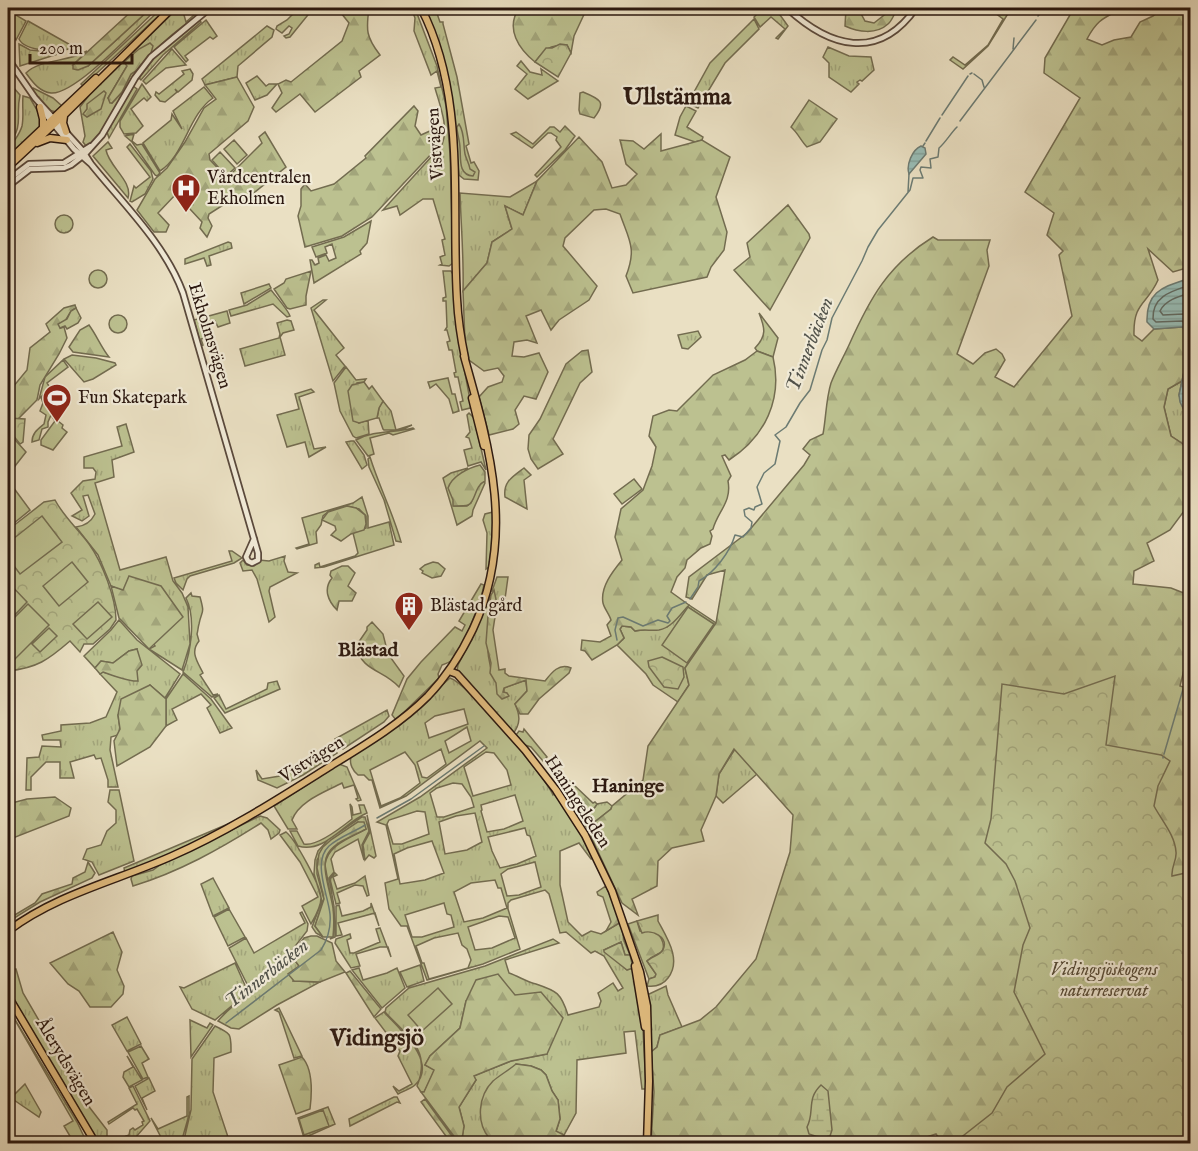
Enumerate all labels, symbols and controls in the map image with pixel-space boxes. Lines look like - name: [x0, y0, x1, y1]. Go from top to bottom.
- scale bar: [30, 27, 132, 65]
- text: 200 m: [39, 38, 83, 61]
- district label: Ullstämma: [622, 82, 732, 113]
- street label: Vistvägen: [422, 107, 450, 182]
- place label: Vårdcentralen Ekholmen: [206, 167, 312, 211]
- hospital icon: Vårdcentralen Ekholmen: [170, 172, 202, 214]
- street label: Ekholmsvägen: [182, 280, 236, 392]
- water label: Tinnerbäcken: [780, 294, 840, 396]
- sports icon: Fun Skatepark: [41, 382, 73, 424]
- place label: Fun Skatepark: [78, 387, 187, 410]
- building icon: Blästad gård: [393, 590, 425, 632]
- place label: Blästad gård: [430, 595, 523, 618]
- district label: Blästad: [338, 638, 400, 663]
- street label: Vistvägen: [274, 731, 349, 789]
- street label: Haningeleden: [539, 751, 616, 853]
- district label: Haninge: [592, 774, 665, 799]
- water label: Tinnerbäcken: [220, 933, 314, 1015]
- park label: Vidingsjöskogens naturreservat: [1050, 959, 1158, 1003]
- street label: Ålerydsvägen: [29, 1011, 102, 1111]
- district label: Vidingsjö: [329, 1023, 424, 1054]

